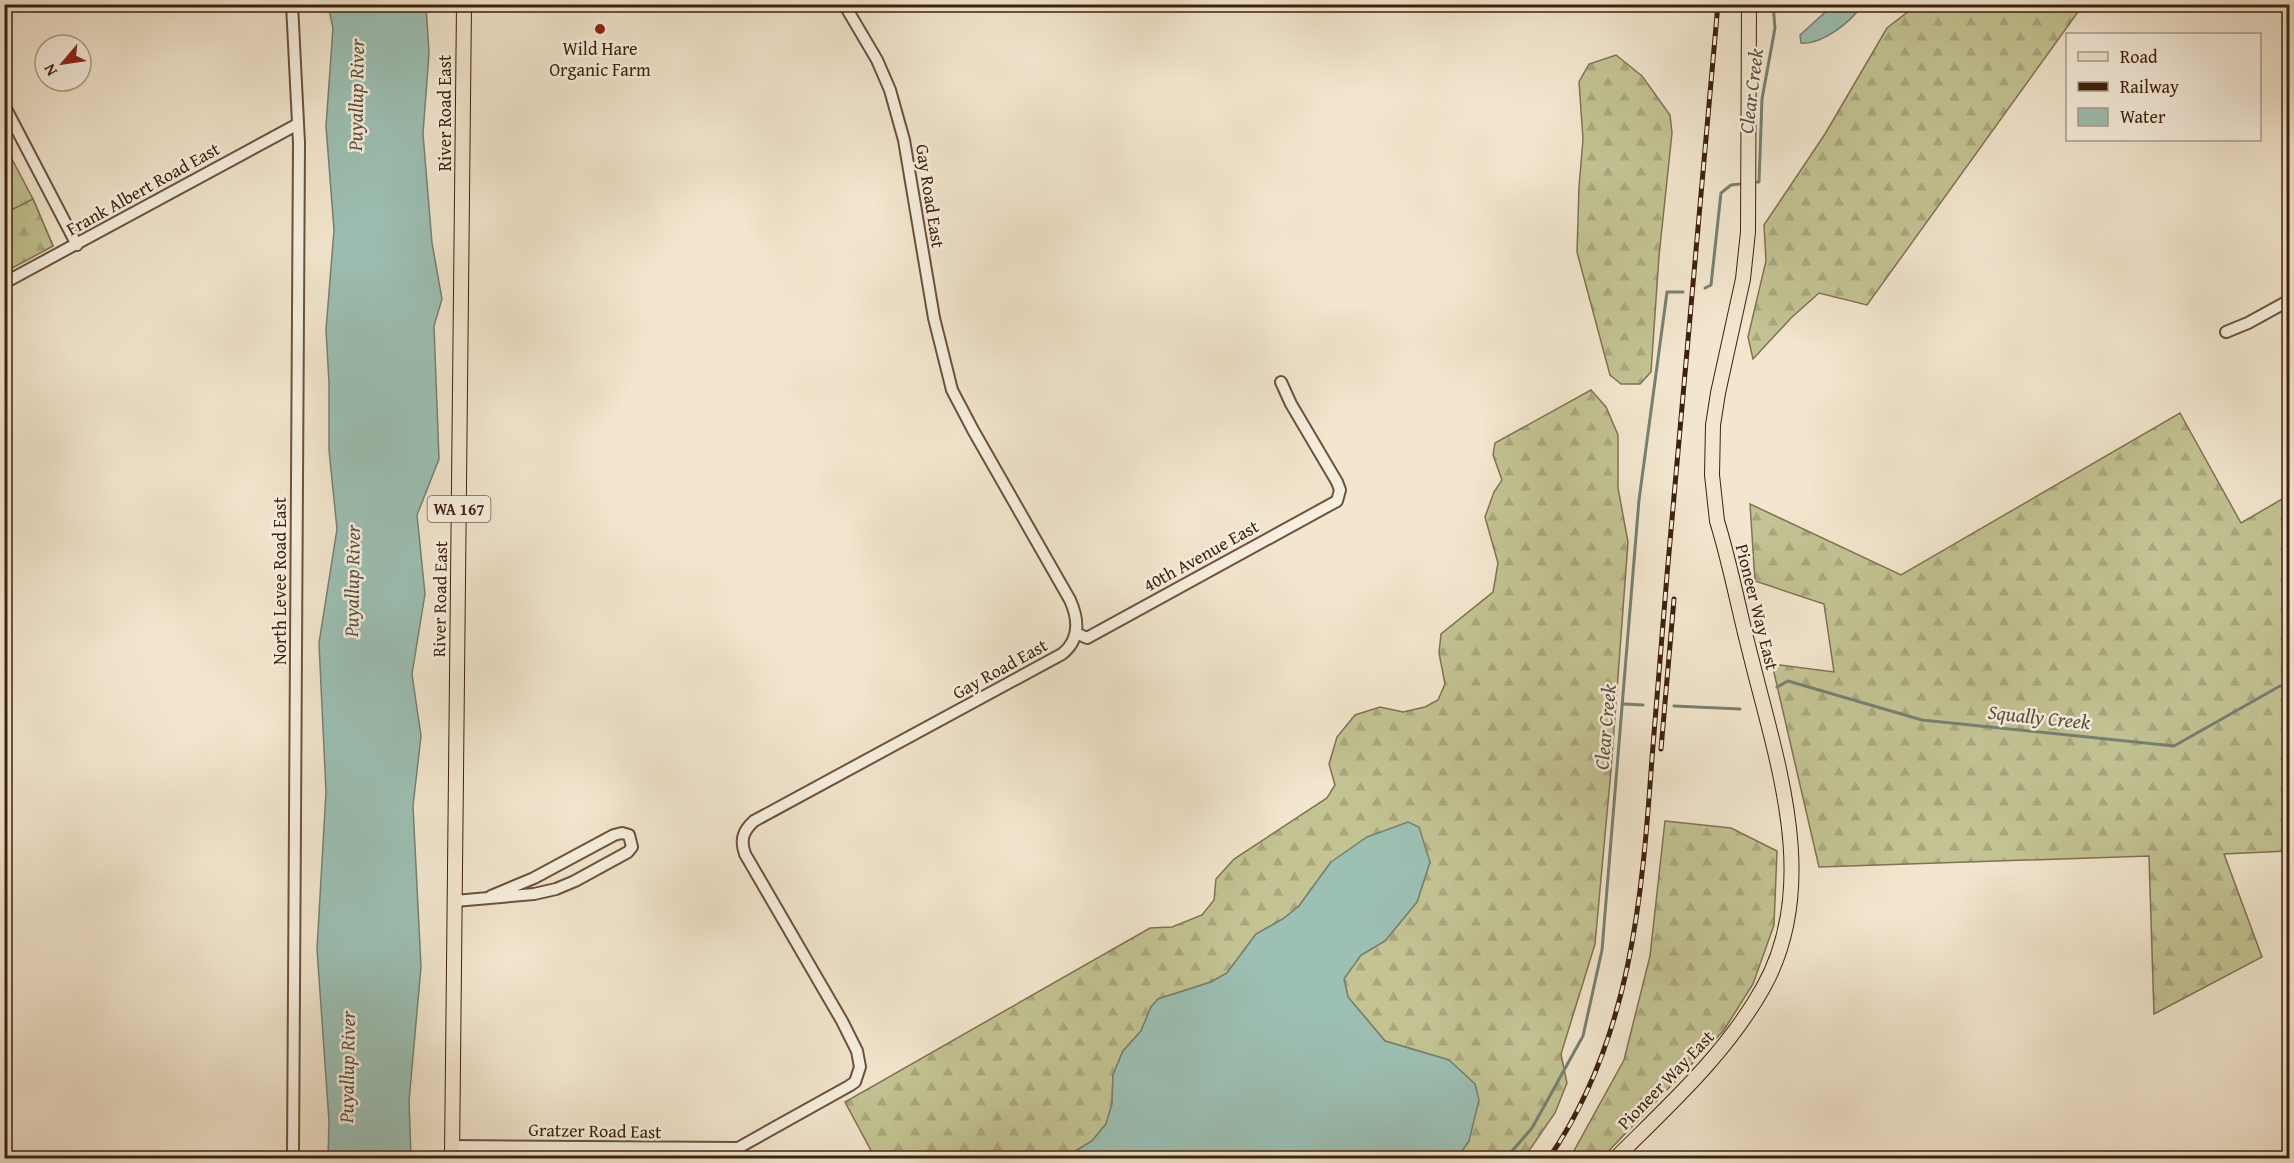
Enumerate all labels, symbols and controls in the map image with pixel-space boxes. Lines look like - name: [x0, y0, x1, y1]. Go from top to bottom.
- marker: Wild Hare Organic Farm: [593, 22, 607, 36]
- north arrow: [33, 33, 93, 93]
- legend: [2066, 33, 2261, 141]
- place label: Wild Hare Organic Farm: [549, 35, 651, 83]
- water label: Puyallup River: [340, 38, 371, 152]
- text: Road: [2120, 43, 2158, 70]
- water label: Clear Creek: [1731, 46, 1770, 135]
- street label: River Road East: [431, 54, 458, 171]
- text: N: [37, 60, 63, 81]
- text: Railway: [2120, 73, 2179, 100]
- text: Water: [2120, 103, 2166, 130]
- street label: Frank Albert Road East: [61, 135, 225, 242]
- street label: Gay Road East: [909, 142, 952, 250]
- street label: North Levee Road East: [266, 496, 293, 665]
- road number: WA 167: [428, 496, 490, 522]
- street label: 40th Avenue East: [1138, 512, 1264, 598]
- water label: Puyallup River: [336, 524, 367, 638]
- street label: River Road East: [425, 540, 454, 657]
- street label: Pioneer Way East: [1729, 541, 1786, 674]
- street label: Gay Road East: [947, 631, 1053, 706]
- water label: Clear Creek: [1586, 682, 1623, 771]
- water label: Squally Creek: [1986, 697, 2093, 736]
- water label: Puyallup River: [331, 1010, 362, 1124]
- street label: Pioneer Way East: [1611, 1023, 1721, 1136]
- street label: Gratzer Road East: [528, 1116, 662, 1145]

